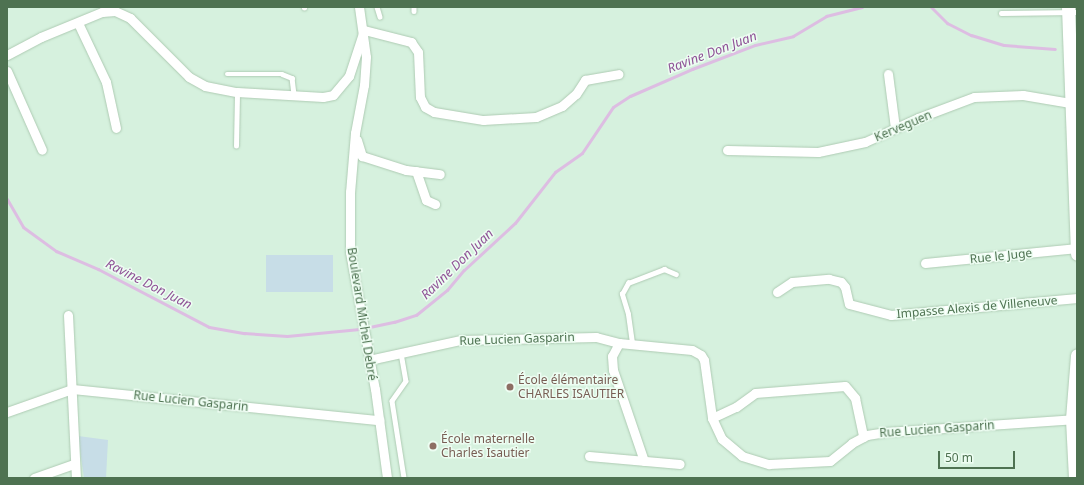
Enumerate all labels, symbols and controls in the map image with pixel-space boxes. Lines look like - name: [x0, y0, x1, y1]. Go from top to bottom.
- water label: Ravine Don Juan: [665, 28, 759, 76]
- street label: Kerveguen: [872, 107, 934, 145]
- water label: Ravine Don Juan: [418, 226, 496, 302]
- street label: Boulevard Michel Debré: [344, 246, 380, 382]
- street label: Rue le Juge: [969, 246, 1033, 266]
- water label: Ravine Don Juan: [103, 256, 195, 312]
- street label: Impasse Alexis de Villeneuve: [896, 293, 1058, 321]
- street label: Rue Lucien Gasparin: [459, 330, 575, 348]
- place label: École élémentaire CHARLES ISAUTIER: [518, 373, 624, 401]
- marker: École élémentaire CHARLES ISAUTIER: [505, 382, 515, 392]
- street label: Rue Lucien Gasparin: [133, 388, 249, 414]
- street label: Rue Lucien Gasparin: [879, 418, 995, 440]
- place label: École maternelle Charles Isautier: [441, 432, 535, 460]
- marker: École maternelle Charles Isautier: [428, 441, 438, 451]
- scale bar: [940, 443, 1017, 469]
- text: 50 m: [945, 449, 973, 466]

